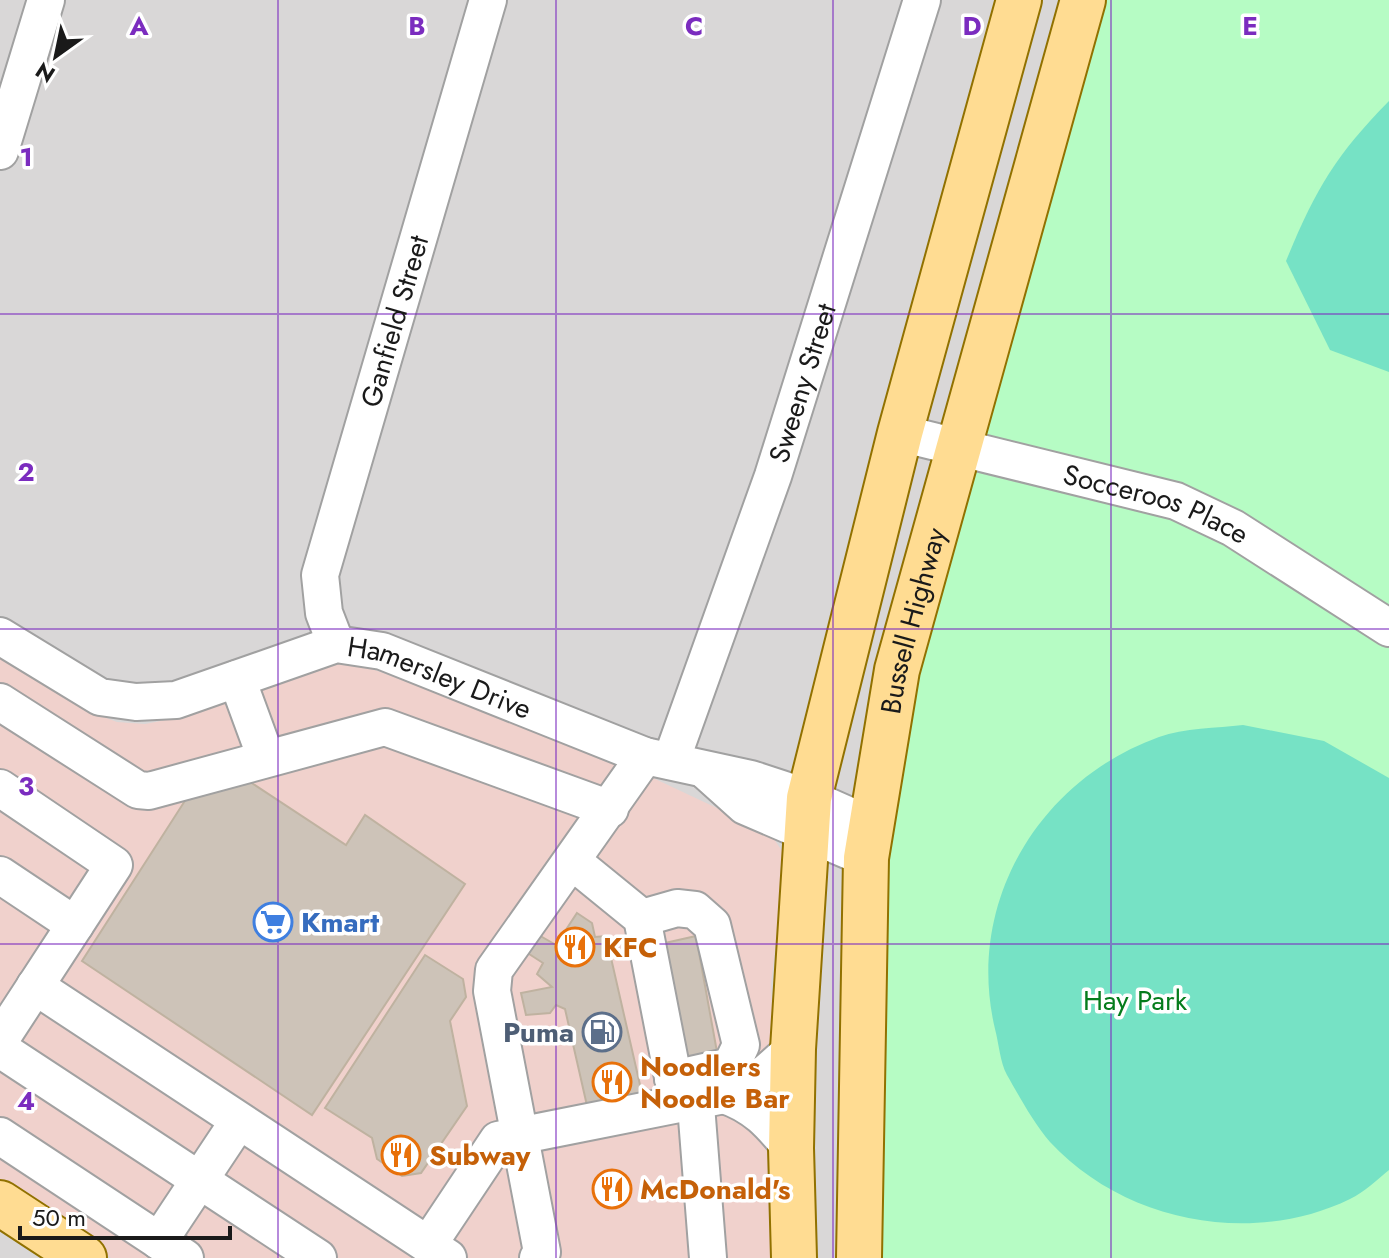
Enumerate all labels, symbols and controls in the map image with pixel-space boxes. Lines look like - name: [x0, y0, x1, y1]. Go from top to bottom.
- text: A: [128, 7, 149, 45]
- text: B: [408, 7, 426, 45]
- text: C: [685, 7, 703, 45]
- text: D: [962, 7, 982, 45]
- text: E: [1242, 7, 1258, 45]
- north arrow: [16, 16, 96, 96]
- text: N: [29, 55, 61, 91]
- text: 1: [19, 138, 33, 176]
- street label: Ganfield Street: [350, 230, 439, 412]
- street label: Sweeny Street: [758, 298, 846, 468]
- text: 2: [17, 453, 35, 491]
- street label: Socceroos Place: [1059, 453, 1257, 554]
- street label: Bussell Highway: [870, 522, 956, 717]
- street label: Hamersley Drive: [345, 626, 538, 729]
- text: 3: [18, 767, 34, 805]
- supermarket icon: Kmart: [252, 901, 294, 943]
- place label: Kmart: [301, 902, 379, 943]
- restaurant icon: KFC: [554, 926, 596, 968]
- place label: KFC: [603, 927, 658, 968]
- park label: Hay Park: [1083, 980, 1188, 1021]
- fuel station icon: Puma: [581, 1011, 623, 1053]
- place label: Puma: [503, 1012, 574, 1053]
- place label: Noodlers Noodle Bar: [640, 1046, 790, 1119]
- restaurant icon: Noodlers Noodle Bar: [591, 1061, 633, 1103]
- text: 4: [17, 1082, 35, 1120]
- restaurant icon: Subway: [380, 1134, 422, 1176]
- place label: Subway: [429, 1135, 531, 1176]
- restaurant icon: McDonald's: [591, 1168, 633, 1210]
- place label: McDonald's: [640, 1169, 791, 1210]
- scale bar: [20, 1190, 230, 1240]
- text: 50 m: [32, 1200, 86, 1235]

